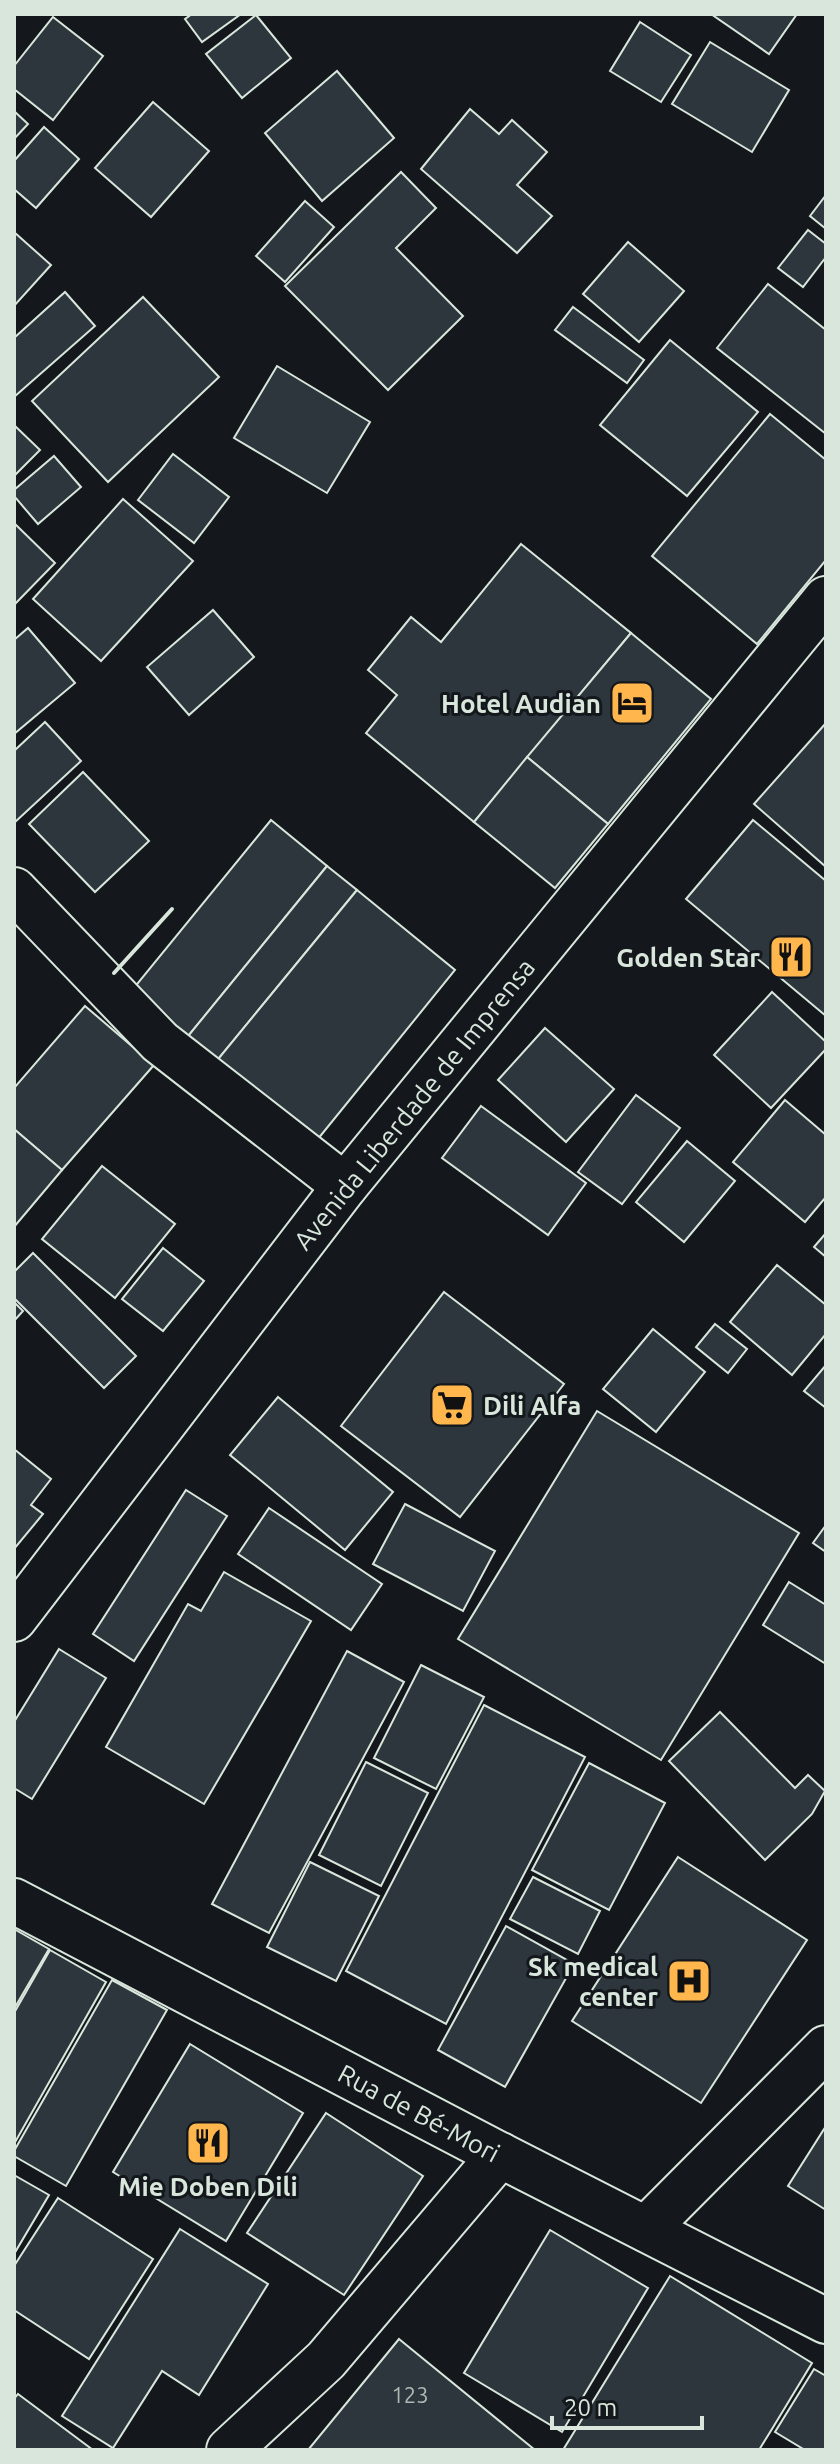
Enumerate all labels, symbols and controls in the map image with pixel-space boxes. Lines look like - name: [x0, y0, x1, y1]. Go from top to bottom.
- hotel icon: Hotel Audian: [608, 679, 656, 727]
- place label: Hotel Audian: [441, 689, 601, 718]
- restaurant icon: Golden Star: [767, 933, 815, 981]
- place label: Golden Star: [616, 943, 760, 972]
- street label: Avenida Liberdade de Imprensa: [288, 953, 540, 1255]
- supermarket icon: Dili Alfa: [428, 1381, 476, 1429]
- place label: Dili Alfa: [483, 1391, 581, 1420]
- place label: Sk medical center: [528, 1952, 658, 2011]
- hospital icon: Sk medical center: [665, 1957, 713, 2005]
- street label: Rua de Bé-Mori: [334, 2058, 504, 2168]
- restaurant icon: Mie Doben Dili: [184, 2119, 232, 2167]
- place label: Mie Doben Dili: [118, 2172, 298, 2201]
- scale bar: [552, 2380, 702, 2430]
- house number: 123: [391, 2382, 429, 2407]
- text: 20 m: [564, 2394, 617, 2421]

